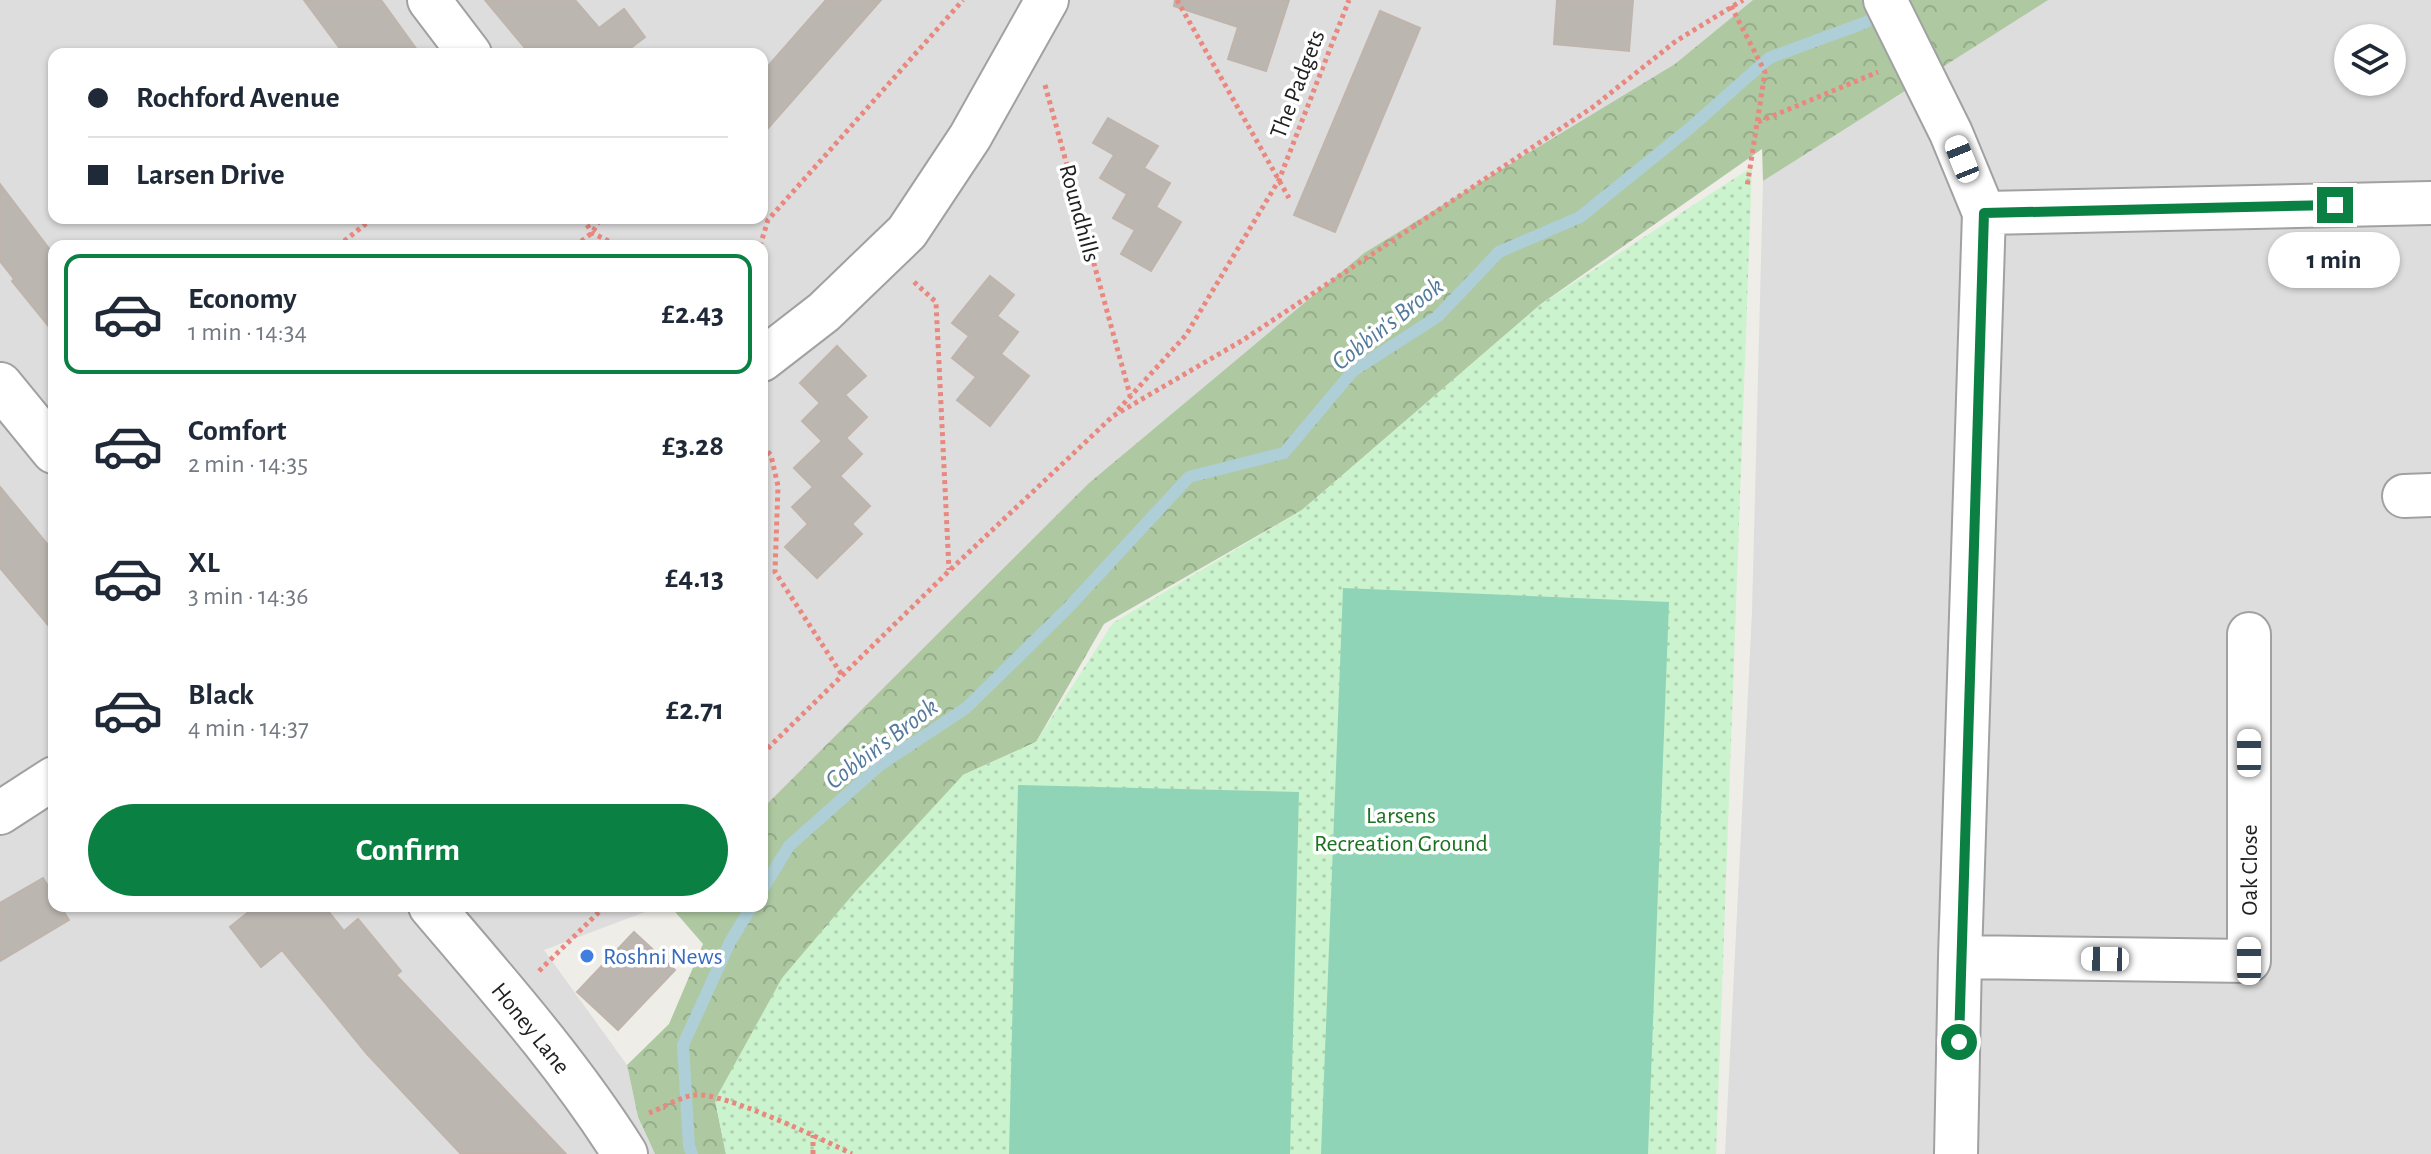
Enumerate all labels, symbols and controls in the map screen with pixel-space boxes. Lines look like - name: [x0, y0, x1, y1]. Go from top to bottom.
- map controls: [2334, 24, 2406, 96]
- button: layers: [2334, 24, 2406, 96]
- street label: The Padgets: [1266, 27, 1330, 142]
- text: Rochford Avenue: [136, 83, 340, 113]
- car: [1942, 132, 1982, 186]
- text: Larsen Drive: [136, 160, 285, 190]
- street label: Roundhills: [1054, 162, 1104, 265]
- route end: [2317, 187, 2353, 223]
- callout: 1 min: [2269, 233, 2401, 289]
- text: 1 min: [2307, 247, 2361, 273]
- water label: Cobbin's Brook: [1327, 272, 1448, 375]
- icon: car: [92, 278, 164, 350]
- text: Economy: [188, 284, 297, 314]
- text: £2.43: [662, 299, 724, 329]
- text: 1 min · 14:34: [188, 319, 307, 345]
- icon: car: [92, 410, 164, 482]
- text: Comfort: [188, 416, 287, 446]
- text: £3.28: [662, 431, 724, 461]
- text: 2 min · 14:35: [188, 451, 308, 477]
- icon: car: [92, 542, 164, 614]
- text: XL: [188, 548, 220, 578]
- text: £4.13: [665, 563, 724, 593]
- text: 3 min · 14:36: [188, 583, 308, 609]
- icon: car: [92, 674, 164, 746]
- text: Black: [188, 680, 254, 710]
- water label: Cobbin's Brook: [821, 693, 943, 794]
- text: £2.71: [666, 695, 724, 725]
- text: 4 min · 14:37: [188, 715, 309, 741]
- car: [2237, 729, 2261, 777]
- button: Confirm: [88, 804, 728, 896]
- park label: Larsens Recreation Ground: [1314, 804, 1488, 856]
- street label: Oak Close: [2238, 824, 2262, 916]
- car: [2237, 937, 2261, 985]
- place label: Roshni News: [603, 945, 723, 969]
- marker: Roshni News: [578, 947, 596, 965]
- car: [2081, 947, 2129, 971]
- street label: Honey Lane: [486, 979, 574, 1079]
- route start: [1941, 1024, 1977, 1060]

